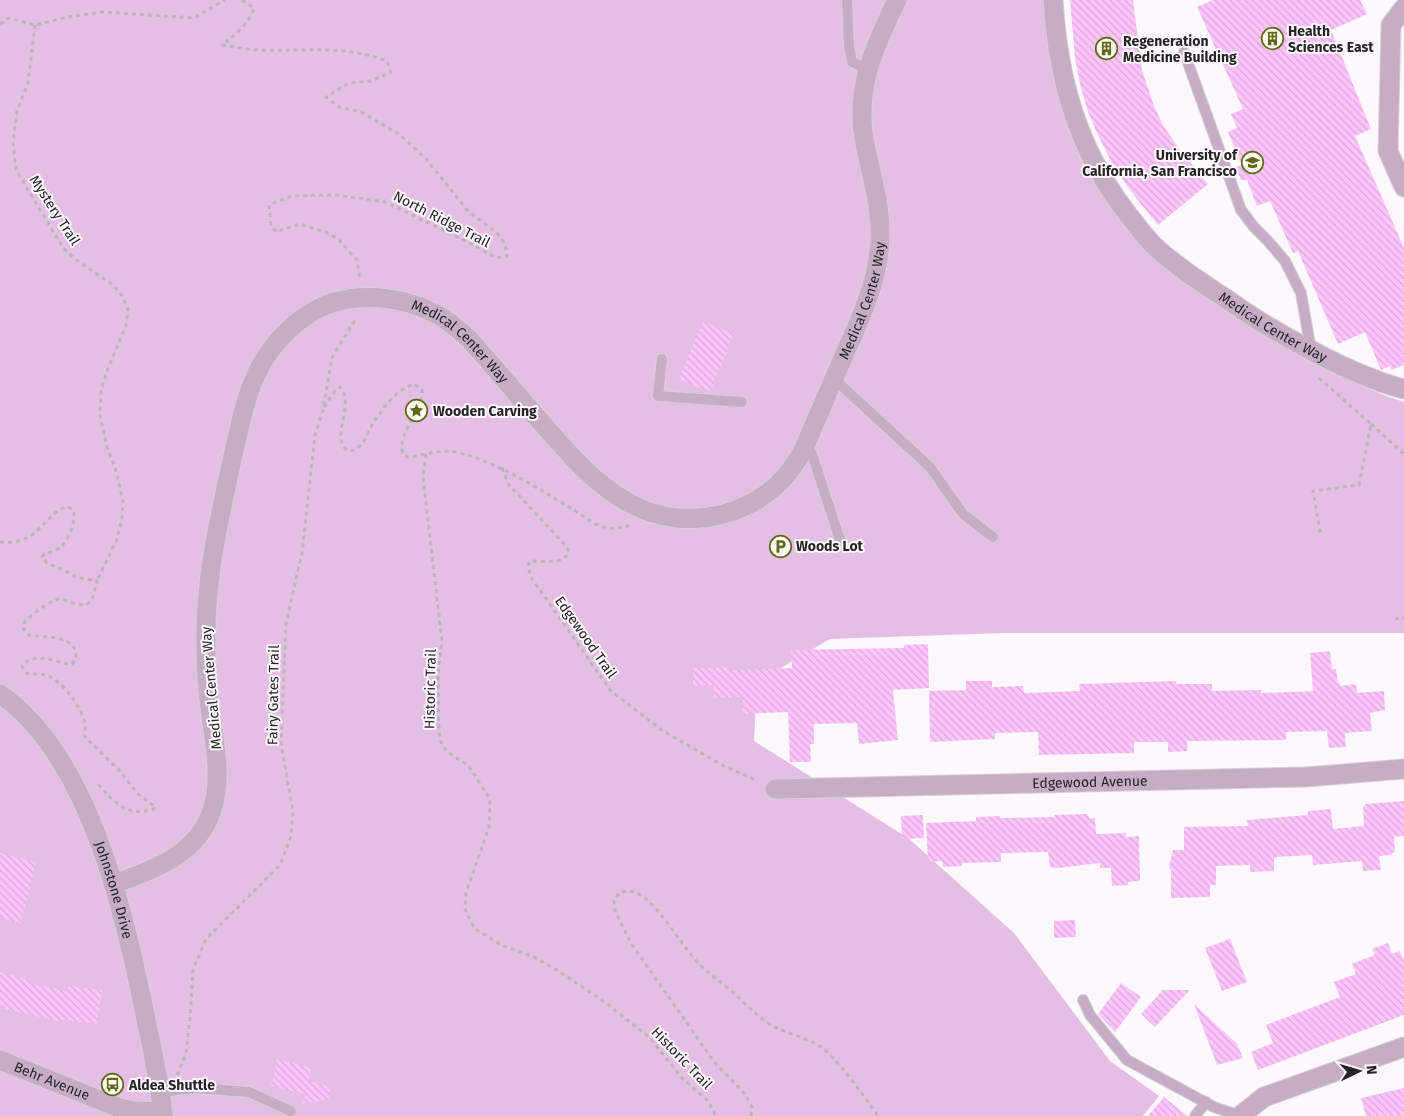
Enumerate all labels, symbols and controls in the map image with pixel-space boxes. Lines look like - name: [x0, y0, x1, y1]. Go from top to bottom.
- place label: Health Sciences East: [1288, 23, 1374, 56]
- building icon: Health Sciences East: [1260, 27, 1284, 51]
- place label: Regeneration Medicine Building: [1123, 33, 1237, 66]
- building icon: Regeneration Medicine Building: [1095, 37, 1119, 61]
- place label: University of California, San Francisco: [1082, 147, 1239, 180]
- school or university icon: University of California, San Francisco: [1241, 151, 1265, 175]
- street label: Mystery Trail: [26, 172, 84, 248]
- street label: North Ridge Trail: [390, 188, 493, 251]
- street label: Medical Center Way: [835, 241, 889, 362]
- street label: Medical Center Way: [1215, 288, 1330, 366]
- street label: Medical Center Way: [409, 296, 512, 387]
- place icon: Wooden Carving: [405, 399, 429, 423]
- place label: Wooden Carving: [433, 403, 537, 420]
- parking icon: Woods Lot: [768, 534, 792, 558]
- place label: Woods Lot: [796, 538, 864, 555]
- street label: Edgewood Trail: [551, 593, 620, 682]
- street label: Medical Center Way: [198, 626, 225, 750]
- street label: Fairy Gates Trail: [264, 645, 283, 745]
- street label: Historic Trail: [421, 649, 440, 729]
- street label: Edgewood Avenue: [1032, 773, 1148, 792]
- street label: Johnstone Drive: [91, 839, 136, 941]
- street label: Historic Trail: [648, 1024, 716, 1093]
- north arrow: [1334, 1046, 1384, 1096]
- street label: Behr Avenue: [11, 1059, 92, 1104]
- text: N: [1363, 1065, 1380, 1075]
- bus stop icon: Aldea Shuttle: [101, 1073, 125, 1097]
- place label: Aldea Shuttle: [128, 1077, 215, 1094]

